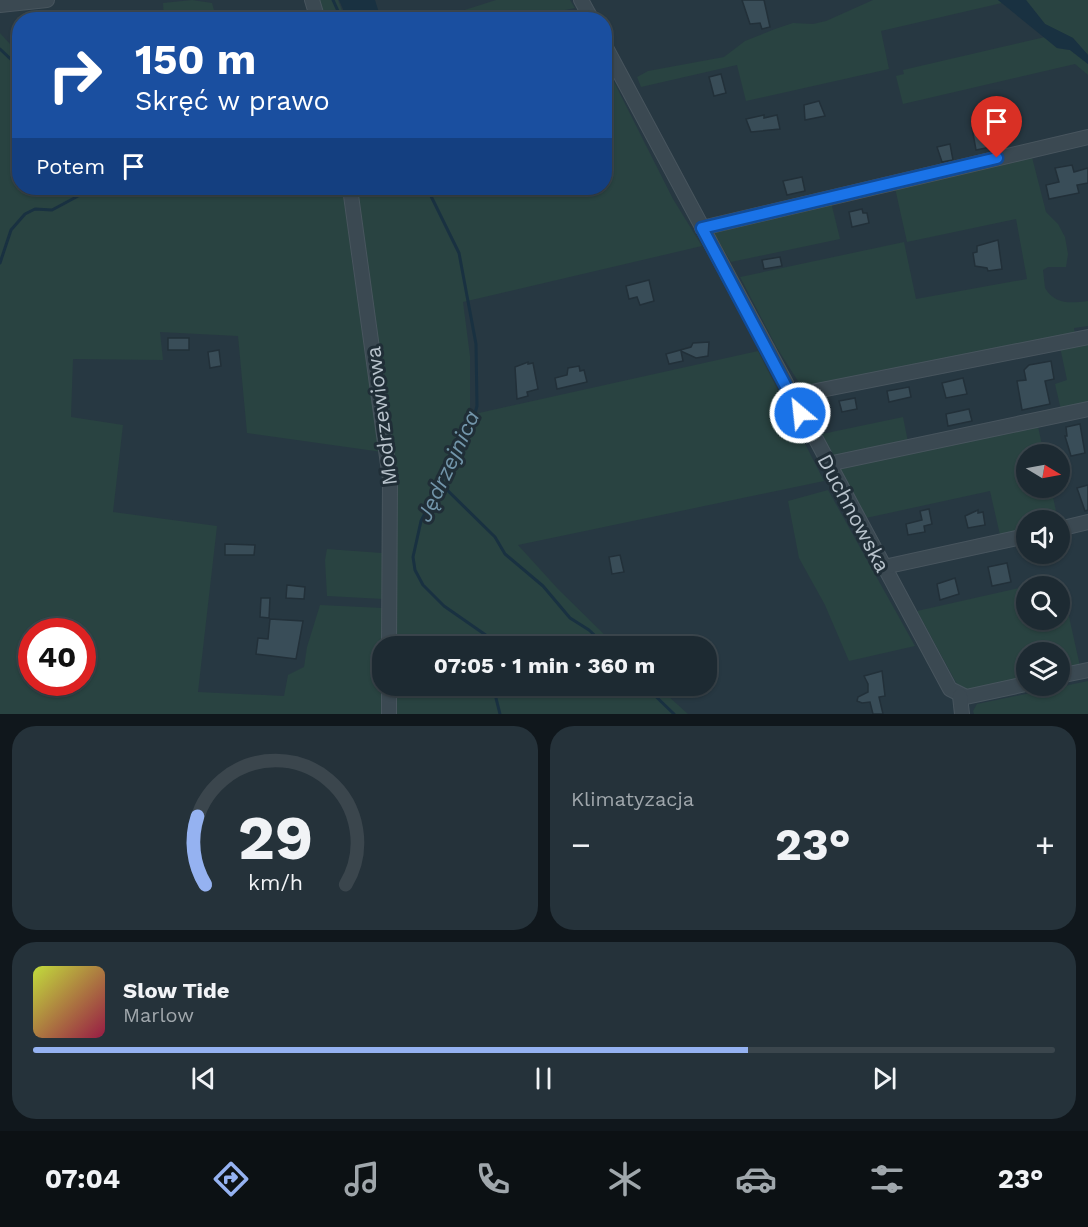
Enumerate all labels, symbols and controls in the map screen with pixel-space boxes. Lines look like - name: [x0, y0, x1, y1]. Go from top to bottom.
- text: 150 m: [135, 35, 256, 84]
- icon: right: [36, 36, 114, 114]
- text: Skręć w prawo: [135, 85, 330, 117]
- pin: [971, 96, 1022, 158]
- icon: arrive: [980, 105, 1013, 138]
- icon: arrive: [117, 150, 150, 183]
- text: Potem: [36, 154, 105, 179]
- street label: Modrzewiowa: [360, 345, 402, 487]
- position arrow: [768, 381, 832, 445]
- water label: Jędrzejnica: [411, 406, 485, 526]
- north arrow: [1016, 444, 1070, 498]
- map controls: [1016, 444, 1070, 696]
- street label: Duchnowska: [812, 450, 896, 576]
- button: sound: [1016, 510, 1070, 564]
- button: search: [1016, 576, 1070, 630]
- speed limit sign: 40: [18, 618, 96, 696]
- button: layers: [1016, 642, 1070, 696]
- text: 07:05 · 1 min · 360 m: [434, 653, 655, 678]
- text: Klimatyzacja: [571, 787, 694, 811]
- text: 29: [237, 801, 313, 874]
- text: 23°: [775, 818, 851, 871]
- text: −: [571, 825, 591, 864]
- text: +: [1035, 825, 1055, 864]
- text: km/h: [247, 870, 303, 895]
- text: Slow Tide: [123, 978, 230, 1003]
- text: Marlow: [123, 1003, 194, 1027]
- icon: previous: [187, 1062, 220, 1095]
- icon: pause: [527, 1062, 560, 1095]
- icon: next: [868, 1062, 901, 1095]
- icon: directions: [210, 1158, 252, 1200]
- icon: music: [341, 1158, 383, 1200]
- icon: phone: [472, 1158, 514, 1200]
- icon: climate: [604, 1158, 646, 1200]
- icon: car: [735, 1158, 777, 1200]
- icon: filters: [866, 1158, 908, 1200]
- text: 07:04: [45, 1163, 120, 1195]
- text: 23°: [998, 1163, 1043, 1195]

